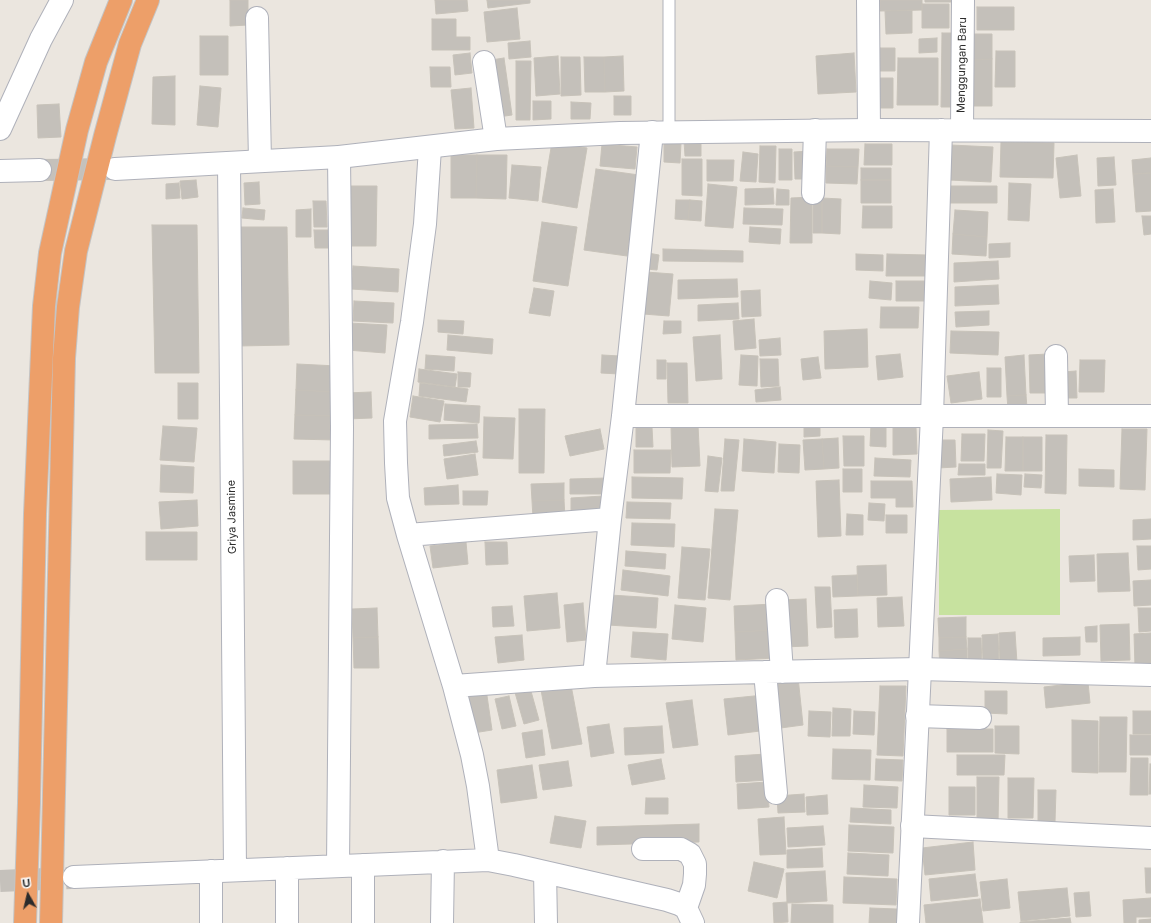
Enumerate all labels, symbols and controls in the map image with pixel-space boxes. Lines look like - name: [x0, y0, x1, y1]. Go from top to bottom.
- street label: Menggungan Baru: [955, 17, 969, 113]
- street label: Griya Jasmine: [225, 480, 239, 554]
- north arrow: [8, 875, 48, 915]
- text: U: [21, 876, 31, 891]

